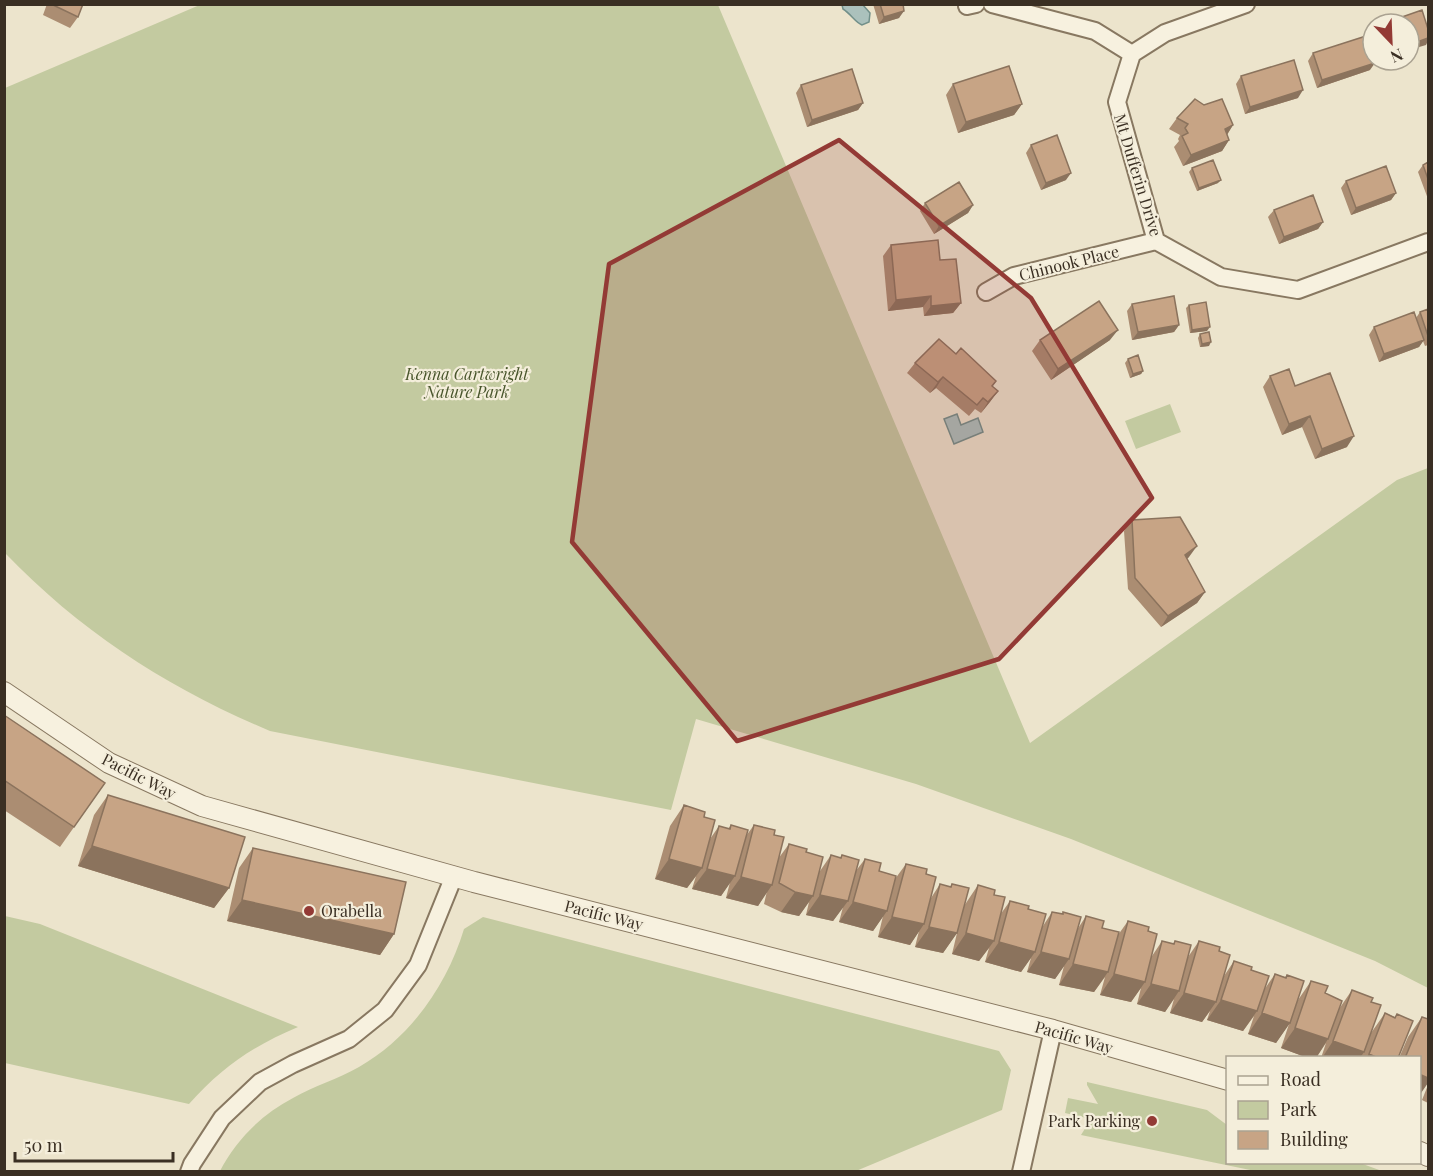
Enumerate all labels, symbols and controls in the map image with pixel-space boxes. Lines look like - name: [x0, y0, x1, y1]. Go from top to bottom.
- north arrow: [1361, 12, 1421, 72]
- text: N: [1387, 44, 1406, 68]
- street label: Mt Dufferin Drive: [1110, 111, 1167, 239]
- street label: Chinook Place: [1017, 240, 1121, 285]
- park label: Kenna Cartwright Nature Park: [404, 363, 529, 402]
- street label: Pacific Way: [99, 748, 180, 803]
- street label: Pacific Way: [563, 895, 646, 934]
- place label: Orabella: [321, 900, 382, 921]
- marker: Orabella: [302, 904, 316, 918]
- street label: Pacific Way: [1033, 1015, 1116, 1058]
- legend: [1226, 1056, 1421, 1164]
- text: Road: [1280, 1067, 1321, 1091]
- text: Park: [1280, 1097, 1317, 1121]
- place label: Park Parking: [1048, 1110, 1141, 1131]
- marker: Park Parking: [1145, 1114, 1159, 1128]
- scale bar: [15, 1125, 172, 1163]
- text: Building: [1280, 1127, 1348, 1151]
- text: 50 m: [24, 1133, 63, 1157]

